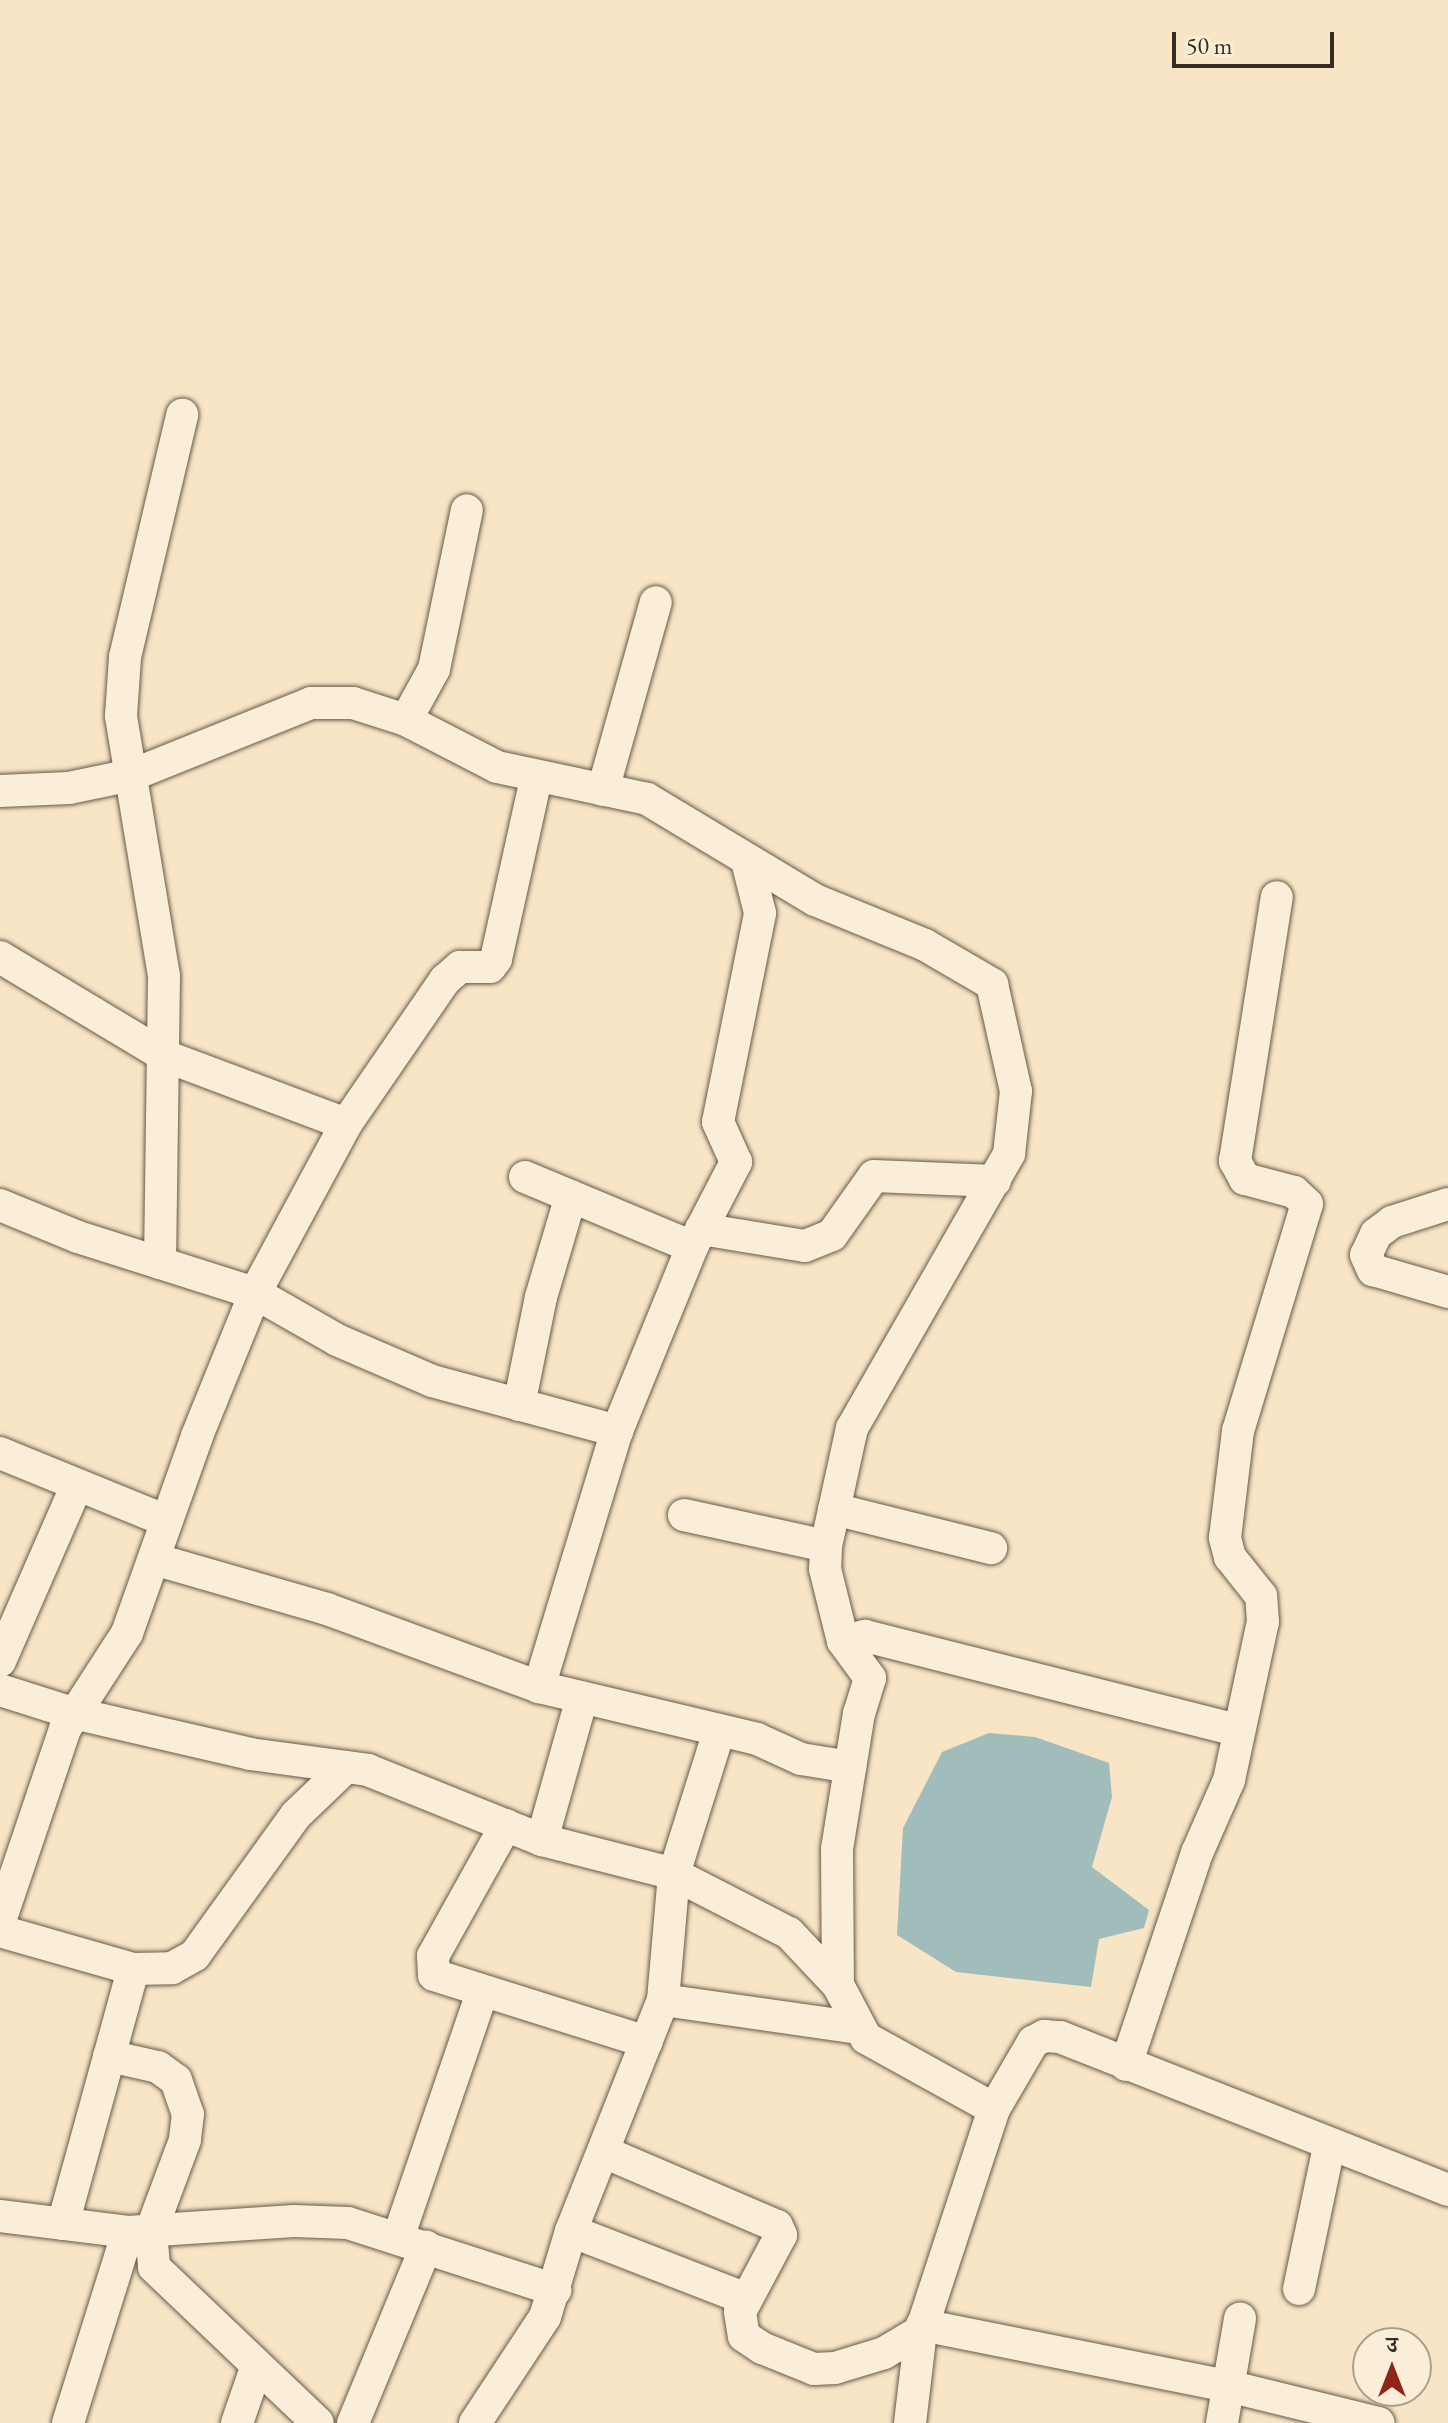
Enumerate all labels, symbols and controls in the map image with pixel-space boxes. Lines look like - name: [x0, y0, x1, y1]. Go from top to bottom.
- scale bar: [1176, 16, 1338, 66]
- text: 50 m: [1186, 30, 1233, 61]
- north arrow: [1352, 2327, 1432, 2407]
- text: उ: [1386, 2330, 1398, 2359]

